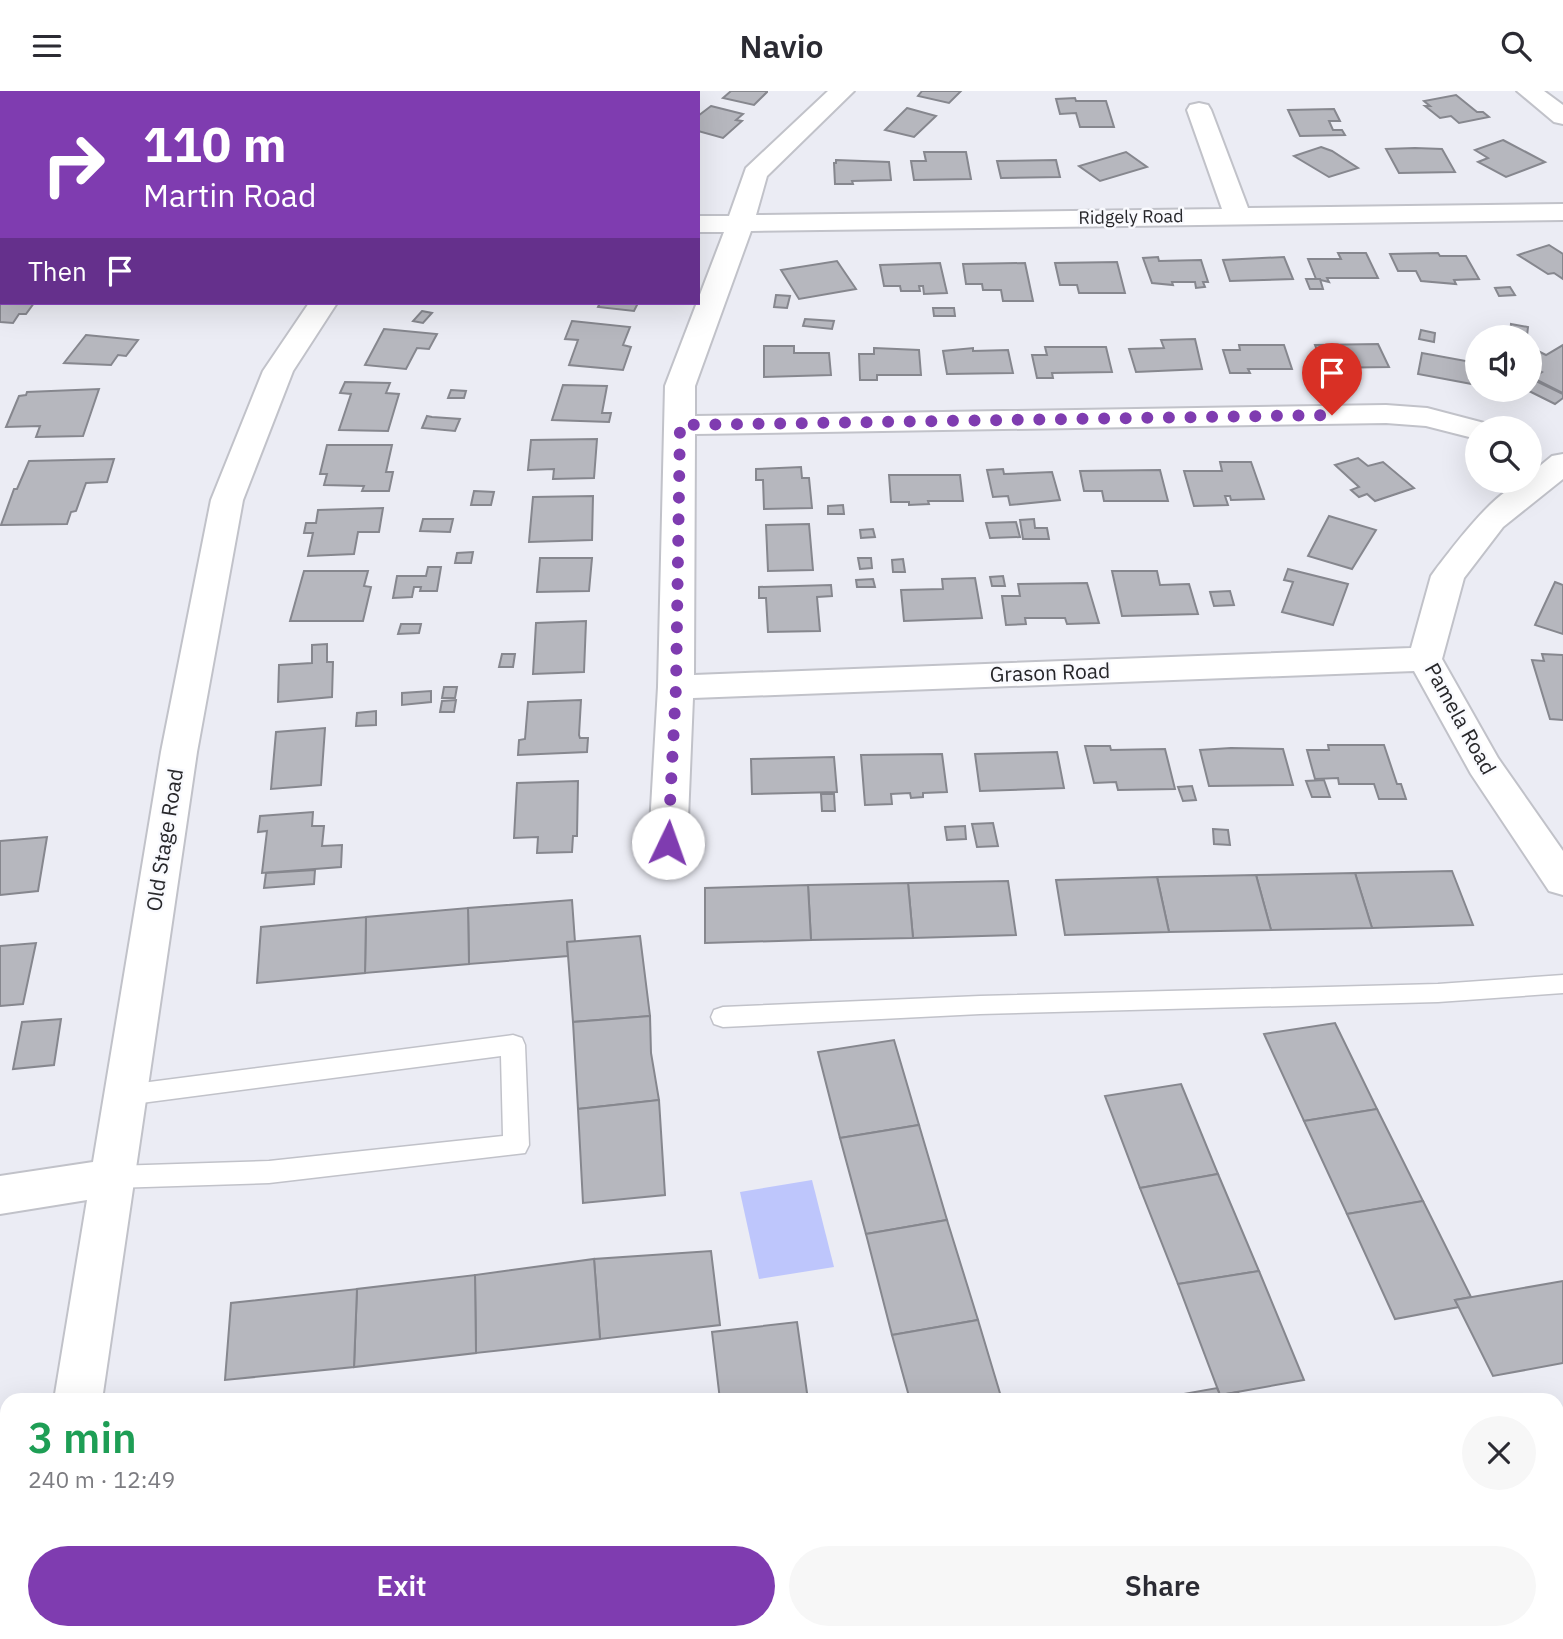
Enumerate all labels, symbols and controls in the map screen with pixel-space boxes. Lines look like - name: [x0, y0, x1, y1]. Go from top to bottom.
- text: Navio: [739, 25, 824, 67]
- icon: menu: [28, 27, 66, 65]
- icon: search: [1497, 27, 1535, 65]
- text: 110 m: [143, 112, 287, 175]
- icon: right: [28, 119, 119, 210]
- text: Martin Road: [143, 174, 316, 216]
- street label: Ridgely Road: [1078, 204, 1184, 229]
- icon: arrive: [101, 252, 139, 290]
- text: Then: [28, 254, 87, 288]
- map controls: [1465, 325, 1542, 493]
- button: sound: [1465, 325, 1542, 402]
- pin: [1302, 343, 1362, 415]
- icon: arrive: [1313, 354, 1351, 392]
- button: search: [1465, 416, 1542, 493]
- street label: Grason Road: [989, 656, 1111, 688]
- street label: Pamela Road: [1419, 658, 1503, 779]
- street label: Old Stage Road: [139, 766, 189, 913]
- position arrow: [631, 806, 705, 880]
- text: 3 min: [28, 1410, 137, 1465]
- button: close: [1462, 1416, 1536, 1490]
- text: 240 m · 12:49: [28, 1464, 175, 1494]
- button: Exit: [28, 1546, 775, 1626]
- button: Share: [789, 1546, 1536, 1626]

